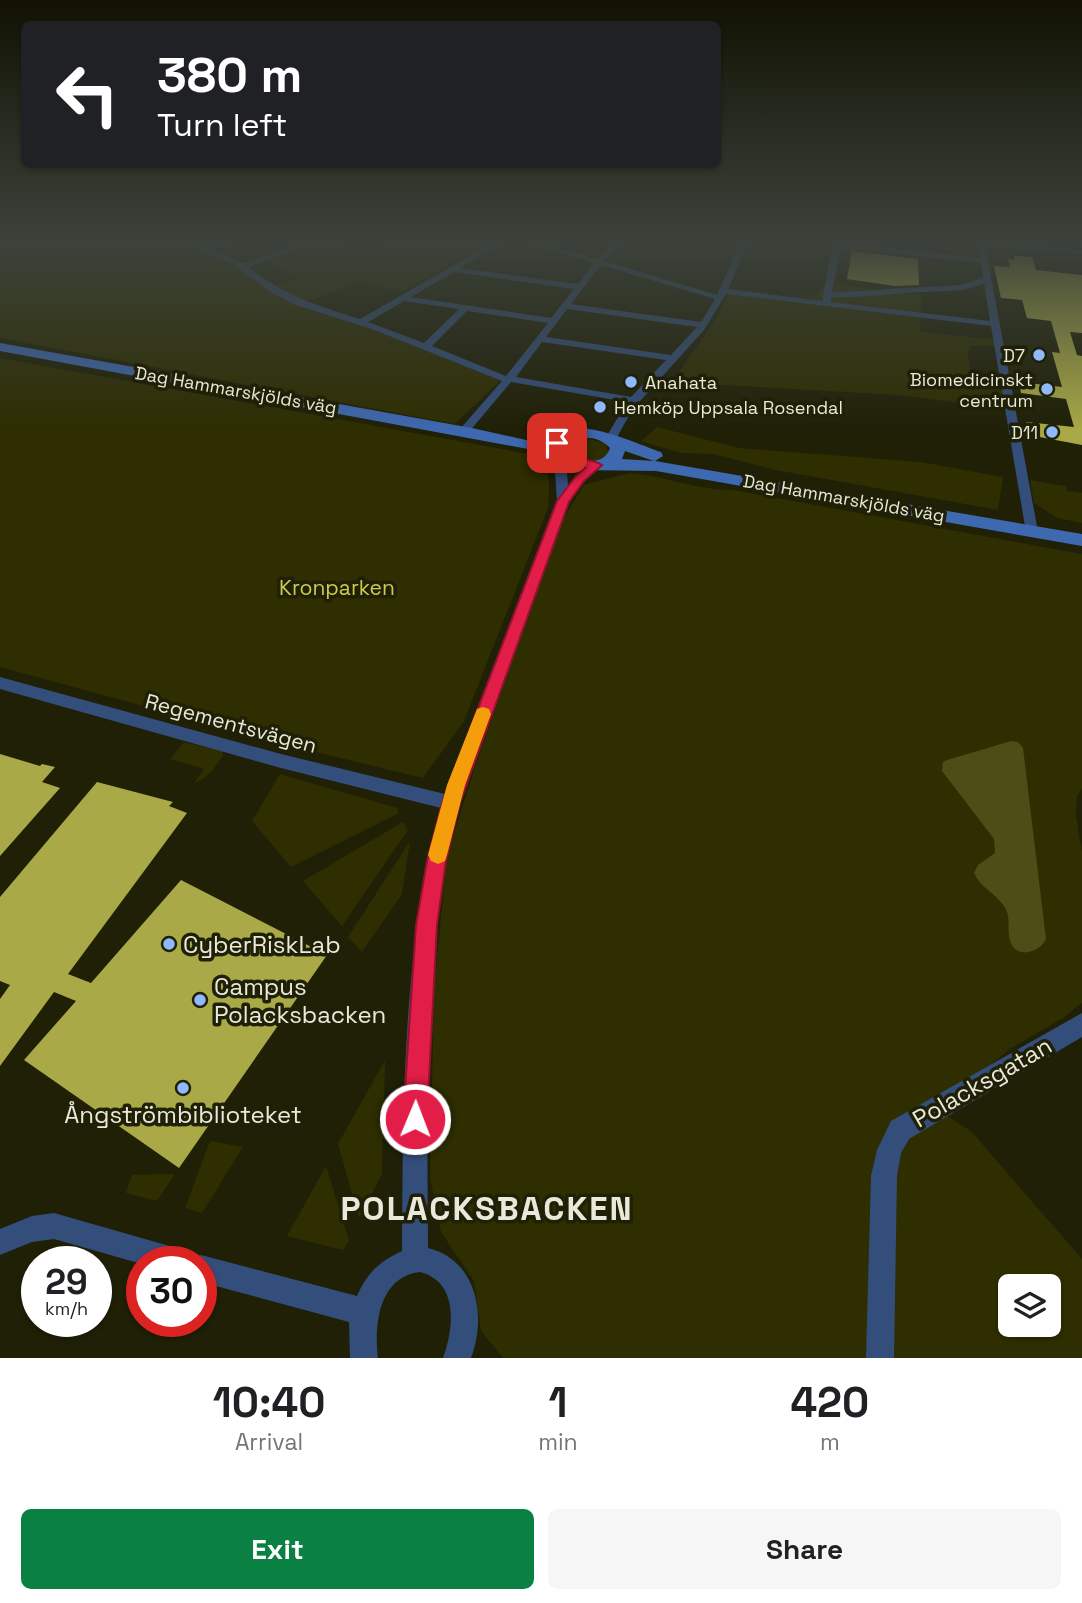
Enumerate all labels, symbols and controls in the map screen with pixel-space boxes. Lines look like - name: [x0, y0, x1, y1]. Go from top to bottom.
- text: 380 m: [157, 44, 302, 106]
- icon: left: [42, 49, 133, 140]
- text: Turn left: [157, 105, 287, 145]
- place label: D7: [1003, 344, 1025, 367]
- marker: D7: [1031, 347, 1047, 363]
- street label: Dag Hammarskjölds väg: [133, 361, 339, 419]
- place label: Biomedicinskt centrum: [910, 368, 1033, 412]
- place label: Anahata: [645, 371, 717, 394]
- marker: Anahata: [623, 374, 639, 390]
- marker: Biomedicinskt centrum: [1039, 381, 1055, 397]
- place label: Hemköp Uppsala Rosendal: [614, 396, 843, 419]
- marker: Hemköp Uppsala Rosendal: [592, 399, 608, 415]
- pin: [527, 413, 587, 473]
- place label: D11: [1011, 421, 1038, 444]
- icon: arrive: [538, 424, 576, 462]
- marker: D11: [1044, 424, 1060, 440]
- street label: Dag Hammarskjölds väg: [741, 469, 947, 527]
- park label: Kronparken: [279, 574, 395, 601]
- street label: Regementsvägen: [142, 687, 320, 759]
- place label: CyberRiskLab: [183, 929, 341, 960]
- marker: CyberRiskLab: [161, 936, 177, 952]
- place label: Campus Polacksbacken: [214, 971, 386, 1030]
- marker: Campus Polacksbacken: [192, 992, 208, 1008]
- street label: Polacksgatan: [907, 1030, 1057, 1134]
- marker: Ångströmbiblioteket: [175, 1080, 191, 1096]
- position arrow: [378, 1082, 452, 1156]
- place label: Ångströmbiblioteket: [64, 1099, 302, 1130]
- district label: POLACKSBACKEN: [340, 1188, 634, 1230]
- speed limit sign: 30: [126, 1246, 217, 1337]
- text: 29: [45, 1260, 88, 1304]
- map controls: [998, 1274, 1061, 1337]
- button: layers: [998, 1274, 1061, 1337]
- text: km/h: [45, 1297, 88, 1320]
- text: 10:40: [213, 1376, 325, 1429]
- text: 1: [548, 1376, 567, 1429]
- text: 420: [790, 1376, 869, 1429]
- text: Arrival: [235, 1427, 303, 1457]
- text: min: [538, 1427, 578, 1457]
- text: m: [820, 1427, 840, 1457]
- button: Exit: [21, 1509, 534, 1589]
- button: Share: [548, 1509, 1061, 1589]

